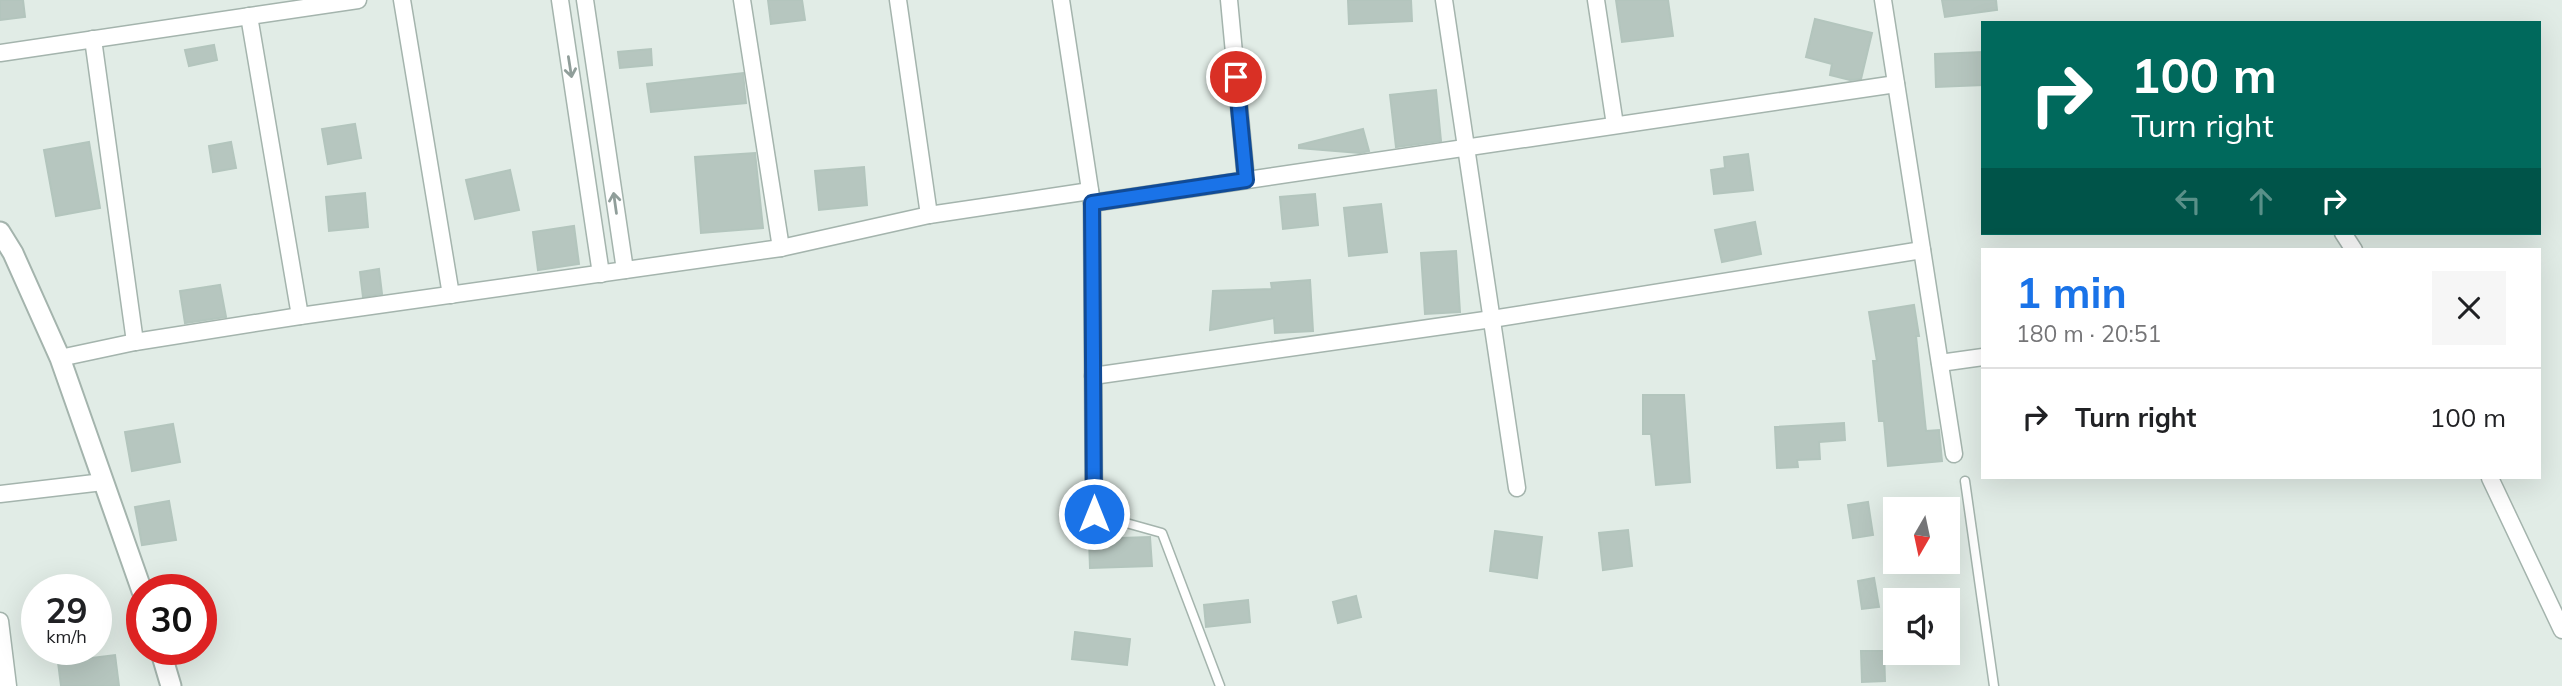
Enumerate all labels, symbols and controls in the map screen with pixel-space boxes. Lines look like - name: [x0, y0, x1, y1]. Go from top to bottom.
- text: 100 m: [2131, 44, 2277, 105]
- pin: [1206, 47, 1266, 107]
- icon: right: [2016, 49, 2107, 140]
- one-way arrow: [564, 56, 577, 78]
- icon: arrive: [1217, 58, 1255, 96]
- text: Turn right: [2131, 105, 2274, 145]
- icon: left: [2169, 182, 2207, 220]
- icon: ahead: [2242, 182, 2280, 220]
- icon: right: [2315, 182, 2353, 220]
- one-way arrow: [608, 192, 621, 215]
- text: 1 min: [2016, 266, 2127, 319]
- button: close: [2432, 271, 2506, 345]
- text: 180 m · 20:51: [2016, 319, 2161, 348]
- icon: right: [2016, 398, 2054, 436]
- text: Turn right: [2075, 401, 2196, 434]
- text: 100 m: [2430, 401, 2506, 434]
- position arrow: [1057, 477, 1131, 551]
- north arrow: [1883, 497, 1960, 574]
- map controls: [1883, 497, 1960, 665]
- speed limit sign: 30: [126, 574, 217, 665]
- text: 29: [45, 588, 88, 632]
- button: sound: [1883, 588, 1960, 665]
- text: km/h: [46, 625, 87, 648]

